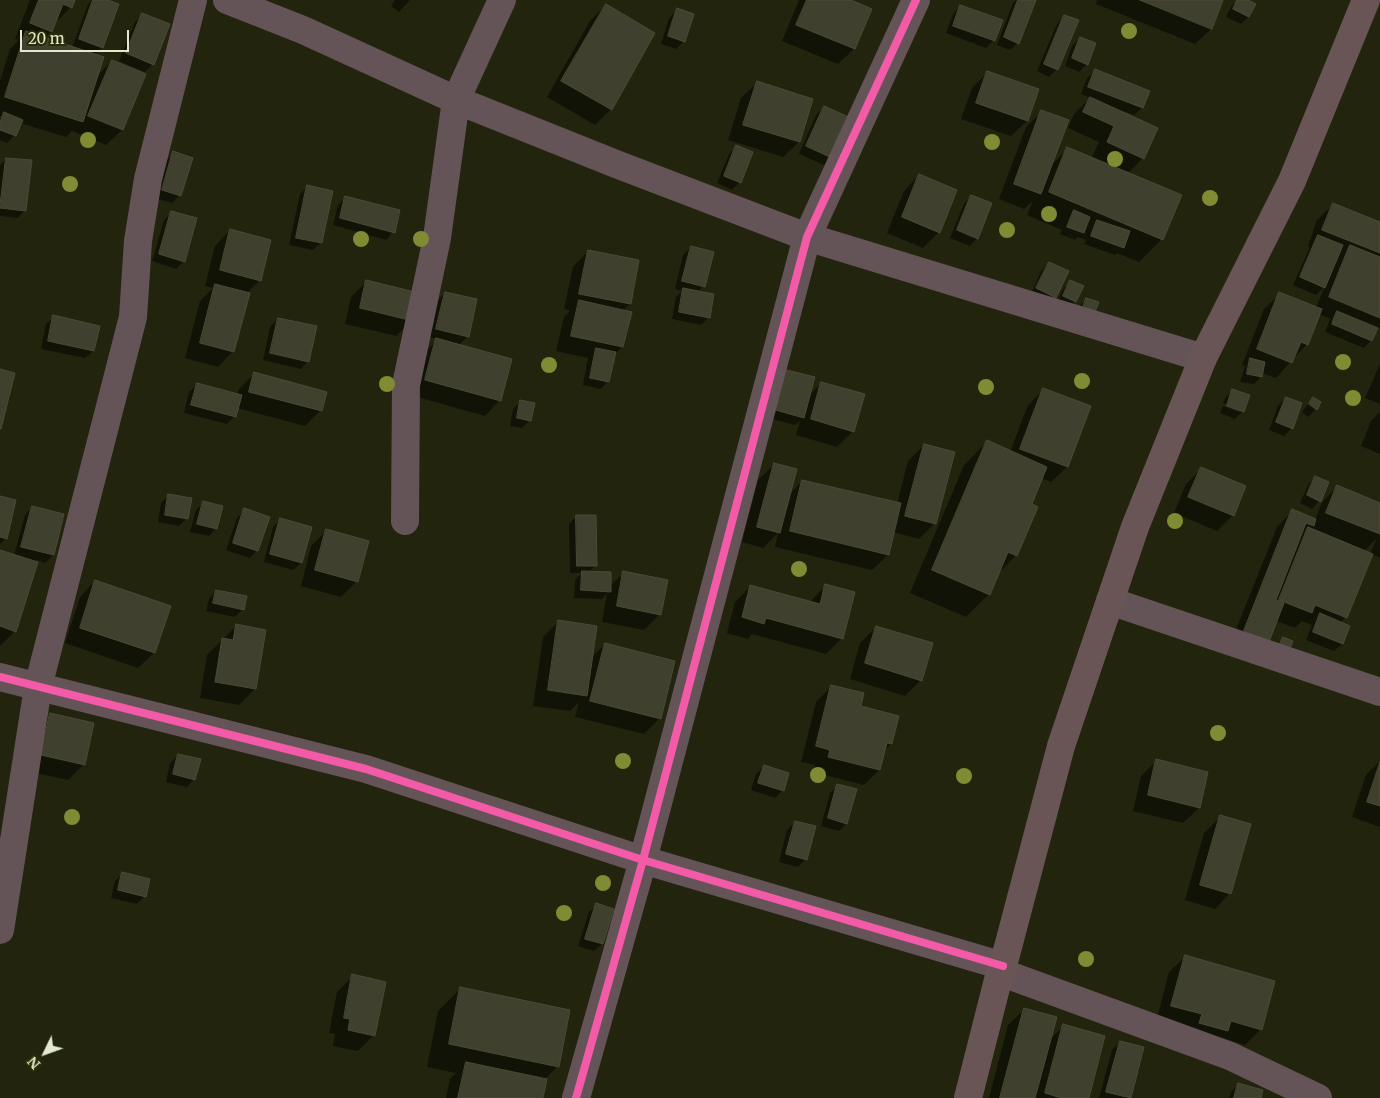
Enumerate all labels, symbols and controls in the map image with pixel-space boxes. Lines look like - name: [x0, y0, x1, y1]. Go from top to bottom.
- scale bar: [22, 20, 131, 52]
- text: 20 m: [28, 29, 65, 48]
- north arrow: [20, 1028, 70, 1078]
- text: N: [23, 1053, 44, 1073]

